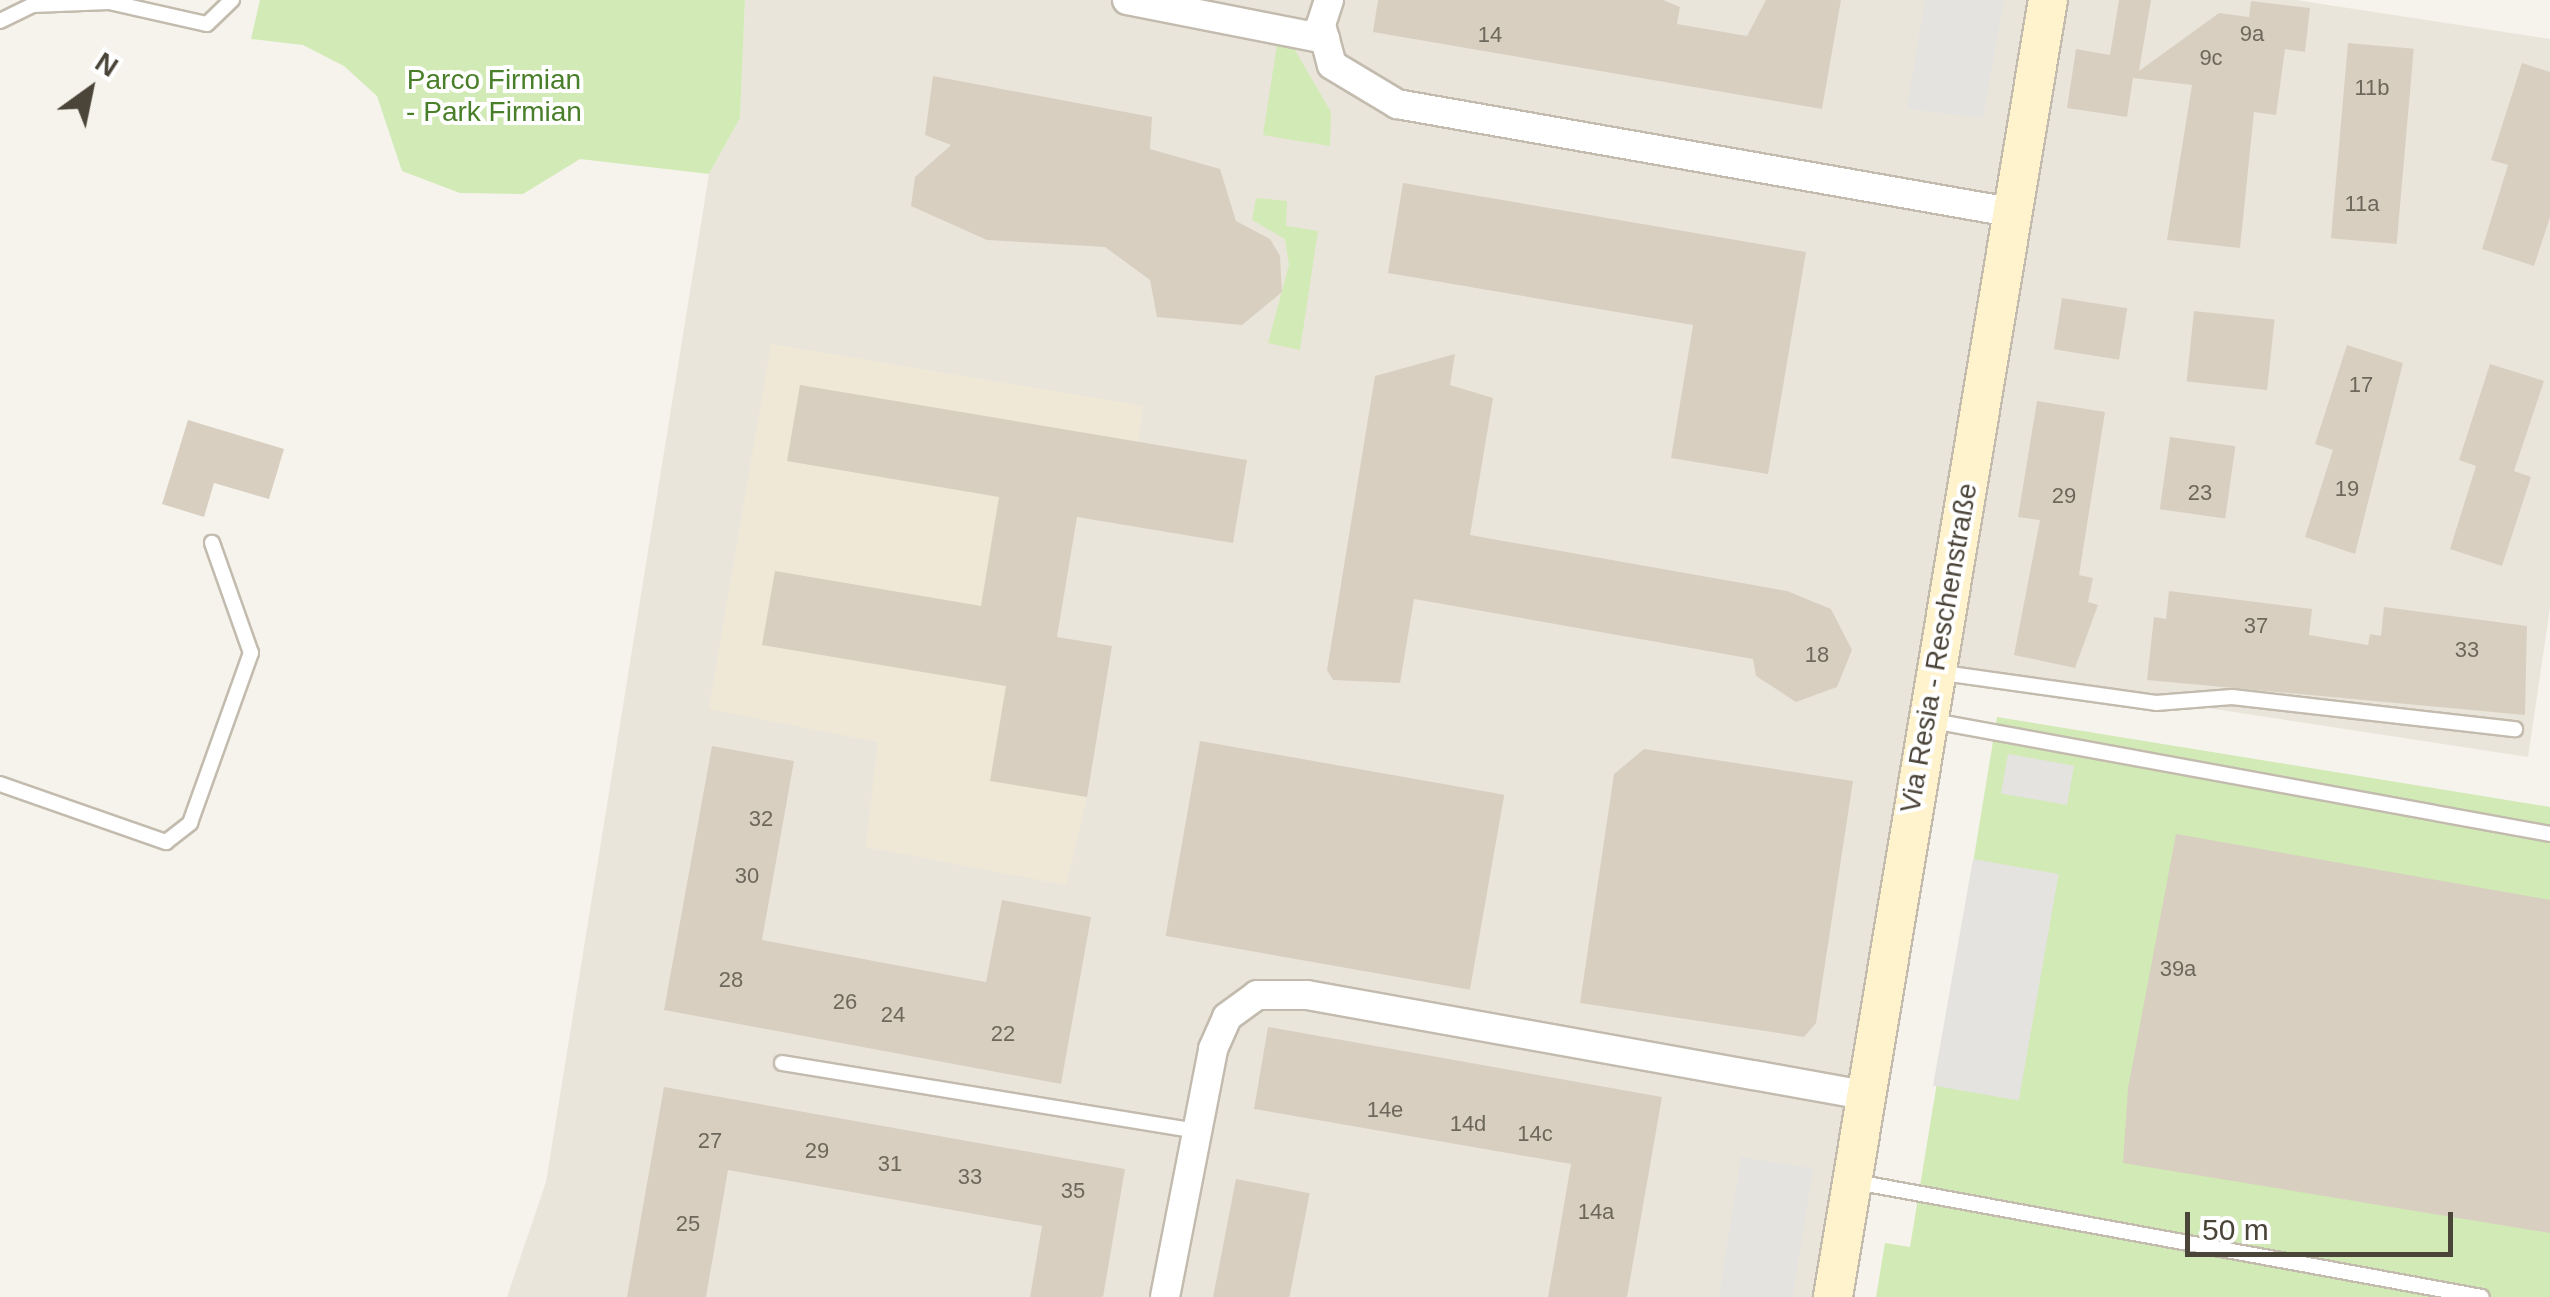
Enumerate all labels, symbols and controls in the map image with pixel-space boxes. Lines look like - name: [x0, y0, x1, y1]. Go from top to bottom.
- house number: 9a: [2240, 21, 2264, 47]
- house number: 14: [1478, 22, 1502, 48]
- north arrow: [40, 40, 140, 140]
- house number: 9c: [2199, 45, 2223, 71]
- text: N: [90, 46, 124, 83]
- park label: Parco Firmian - Park Firmian: [406, 63, 582, 129]
- house number: 11b: [2354, 75, 2390, 101]
- house number: 11a: [2344, 191, 2380, 217]
- house number: 17: [2349, 372, 2373, 398]
- house number: 19: [2335, 476, 2359, 502]
- house number: 23: [2188, 480, 2212, 506]
- street label: Via Resia - Reschenstraße: [1893, 481, 1985, 815]
- house number: 29: [2052, 483, 2076, 509]
- house number: 37: [2244, 613, 2268, 639]
- house number: 33: [2455, 637, 2479, 663]
- house number: 18: [1805, 642, 1829, 668]
- house number: 32: [749, 806, 773, 832]
- house number: 30: [735, 863, 759, 889]
- house number: 39a: [2160, 956, 2196, 982]
- house number: 28: [719, 967, 743, 993]
- house number: 26: [833, 989, 857, 1015]
- house number: 24: [881, 1002, 905, 1028]
- house number: 22: [991, 1021, 1015, 1047]
- house number: 14e: [1367, 1097, 1403, 1123]
- house number: 14d: [1450, 1111, 1486, 1137]
- house number: 14c: [1517, 1121, 1553, 1147]
- house number: 27: [698, 1128, 722, 1154]
- house number: 29: [805, 1138, 829, 1164]
- house number: 31: [878, 1151, 902, 1177]
- house number: 33: [958, 1164, 982, 1190]
- house number: 35: [1061, 1178, 1085, 1204]
- scale bar: [2190, 1192, 2458, 1254]
- house number: 14a: [1578, 1199, 1614, 1225]
- house number: 25: [676, 1211, 700, 1237]
- text: 50 m: [2202, 1213, 2269, 1246]

